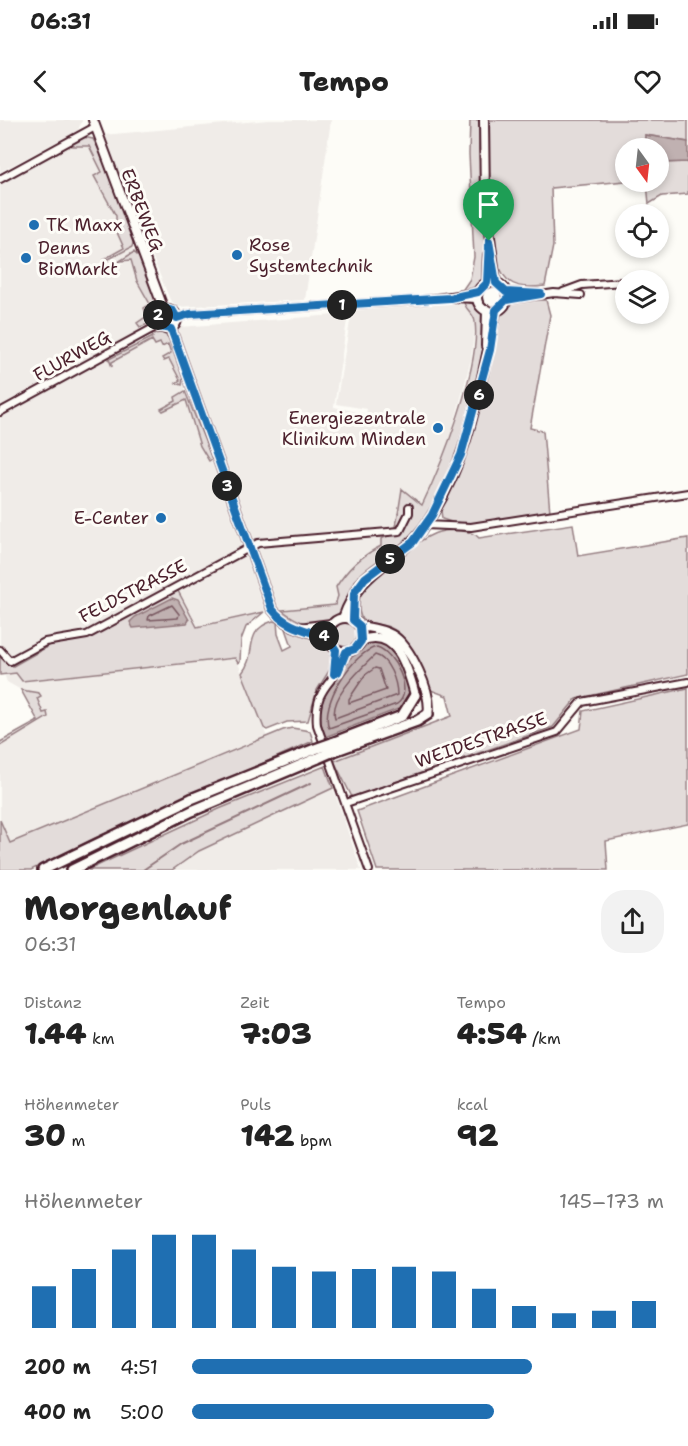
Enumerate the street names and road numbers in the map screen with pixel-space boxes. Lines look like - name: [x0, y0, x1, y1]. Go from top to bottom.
- street label: ERBEWEG: [115, 165, 169, 255]
- street label: FLURWEG: [29, 325, 115, 387]
- street label: FELDSTRASSE: [75, 553, 191, 629]
- street label: WEIDESTRASSE: [412, 706, 550, 774]

